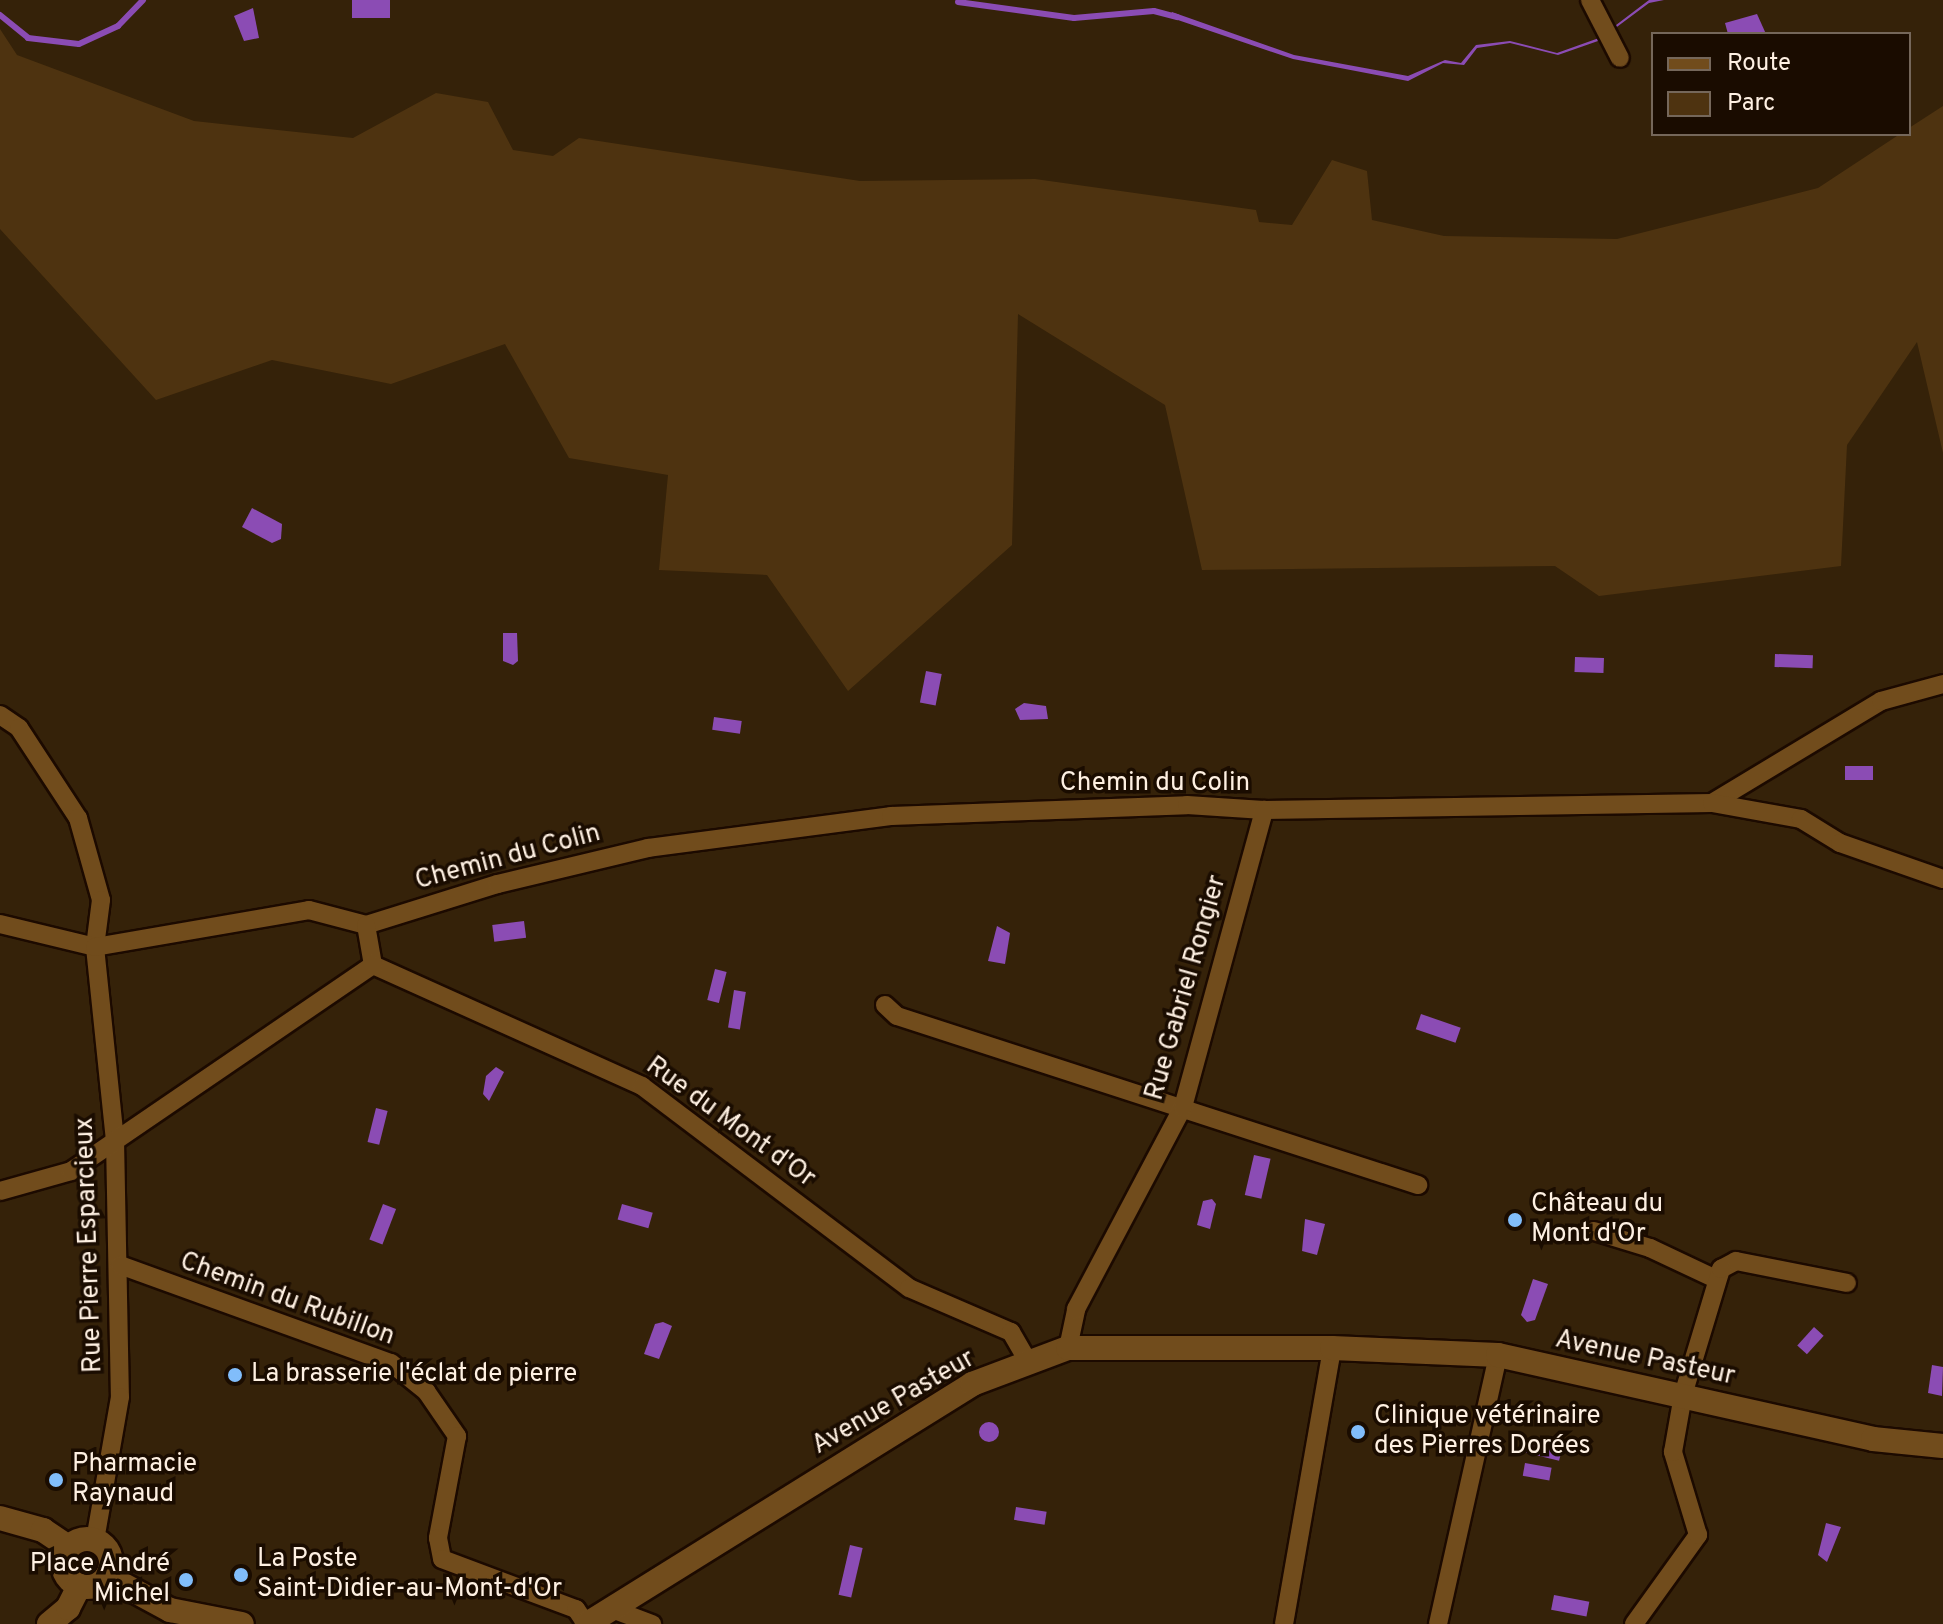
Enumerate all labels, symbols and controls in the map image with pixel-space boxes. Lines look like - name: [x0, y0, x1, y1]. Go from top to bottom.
- legend: [1651, 32, 1911, 136]
- text: Route: [1727, 49, 1791, 79]
- text: Parc: [1727, 89, 1775, 119]
- street label: Chemin du Colin: [1060, 768, 1250, 800]
- street label: Chemin du Colin: [412, 818, 604, 898]
- street label: Rue Gabriel Rongier: [1140, 872, 1234, 1104]
- street label: Rue du Mont d'Or: [639, 1051, 821, 1195]
- street label: Rue Pierre Esparcieux: [70, 1117, 110, 1373]
- place label: Château du Mont d'Or: [1531, 1189, 1663, 1250]
- marker: Château du Mont d'Or: [1506, 1211, 1524, 1229]
- street label: Chemin du Rubillon: [175, 1247, 399, 1353]
- street label: Avenue Pasteur: [1552, 1325, 1738, 1393]
- street label: Avenue Pasteur: [807, 1344, 981, 1462]
- place label: La brasserie l'éclat de pierre: [251, 1359, 577, 1391]
- marker: La brasserie l'éclat de pierre: [226, 1366, 244, 1384]
- place label: Clinique vétérinaire des Pierres Dorées: [1374, 1401, 1601, 1462]
- marker: Clinique vétérinaire des Pierres Dorées: [1349, 1423, 1367, 1441]
- place label: Pharmacie Raynaud: [72, 1449, 197, 1510]
- marker: Pharmacie Raynaud: [47, 1471, 65, 1489]
- place label: La Poste Saint-Didier-au-Mont-d'Or: [257, 1544, 562, 1606]
- place label: Place André Michel: [29, 1549, 170, 1610]
- marker: La Poste Saint-Didier-au-Mont-d'Or: [232, 1566, 250, 1584]
- marker: Place André Michel: [177, 1571, 195, 1589]

